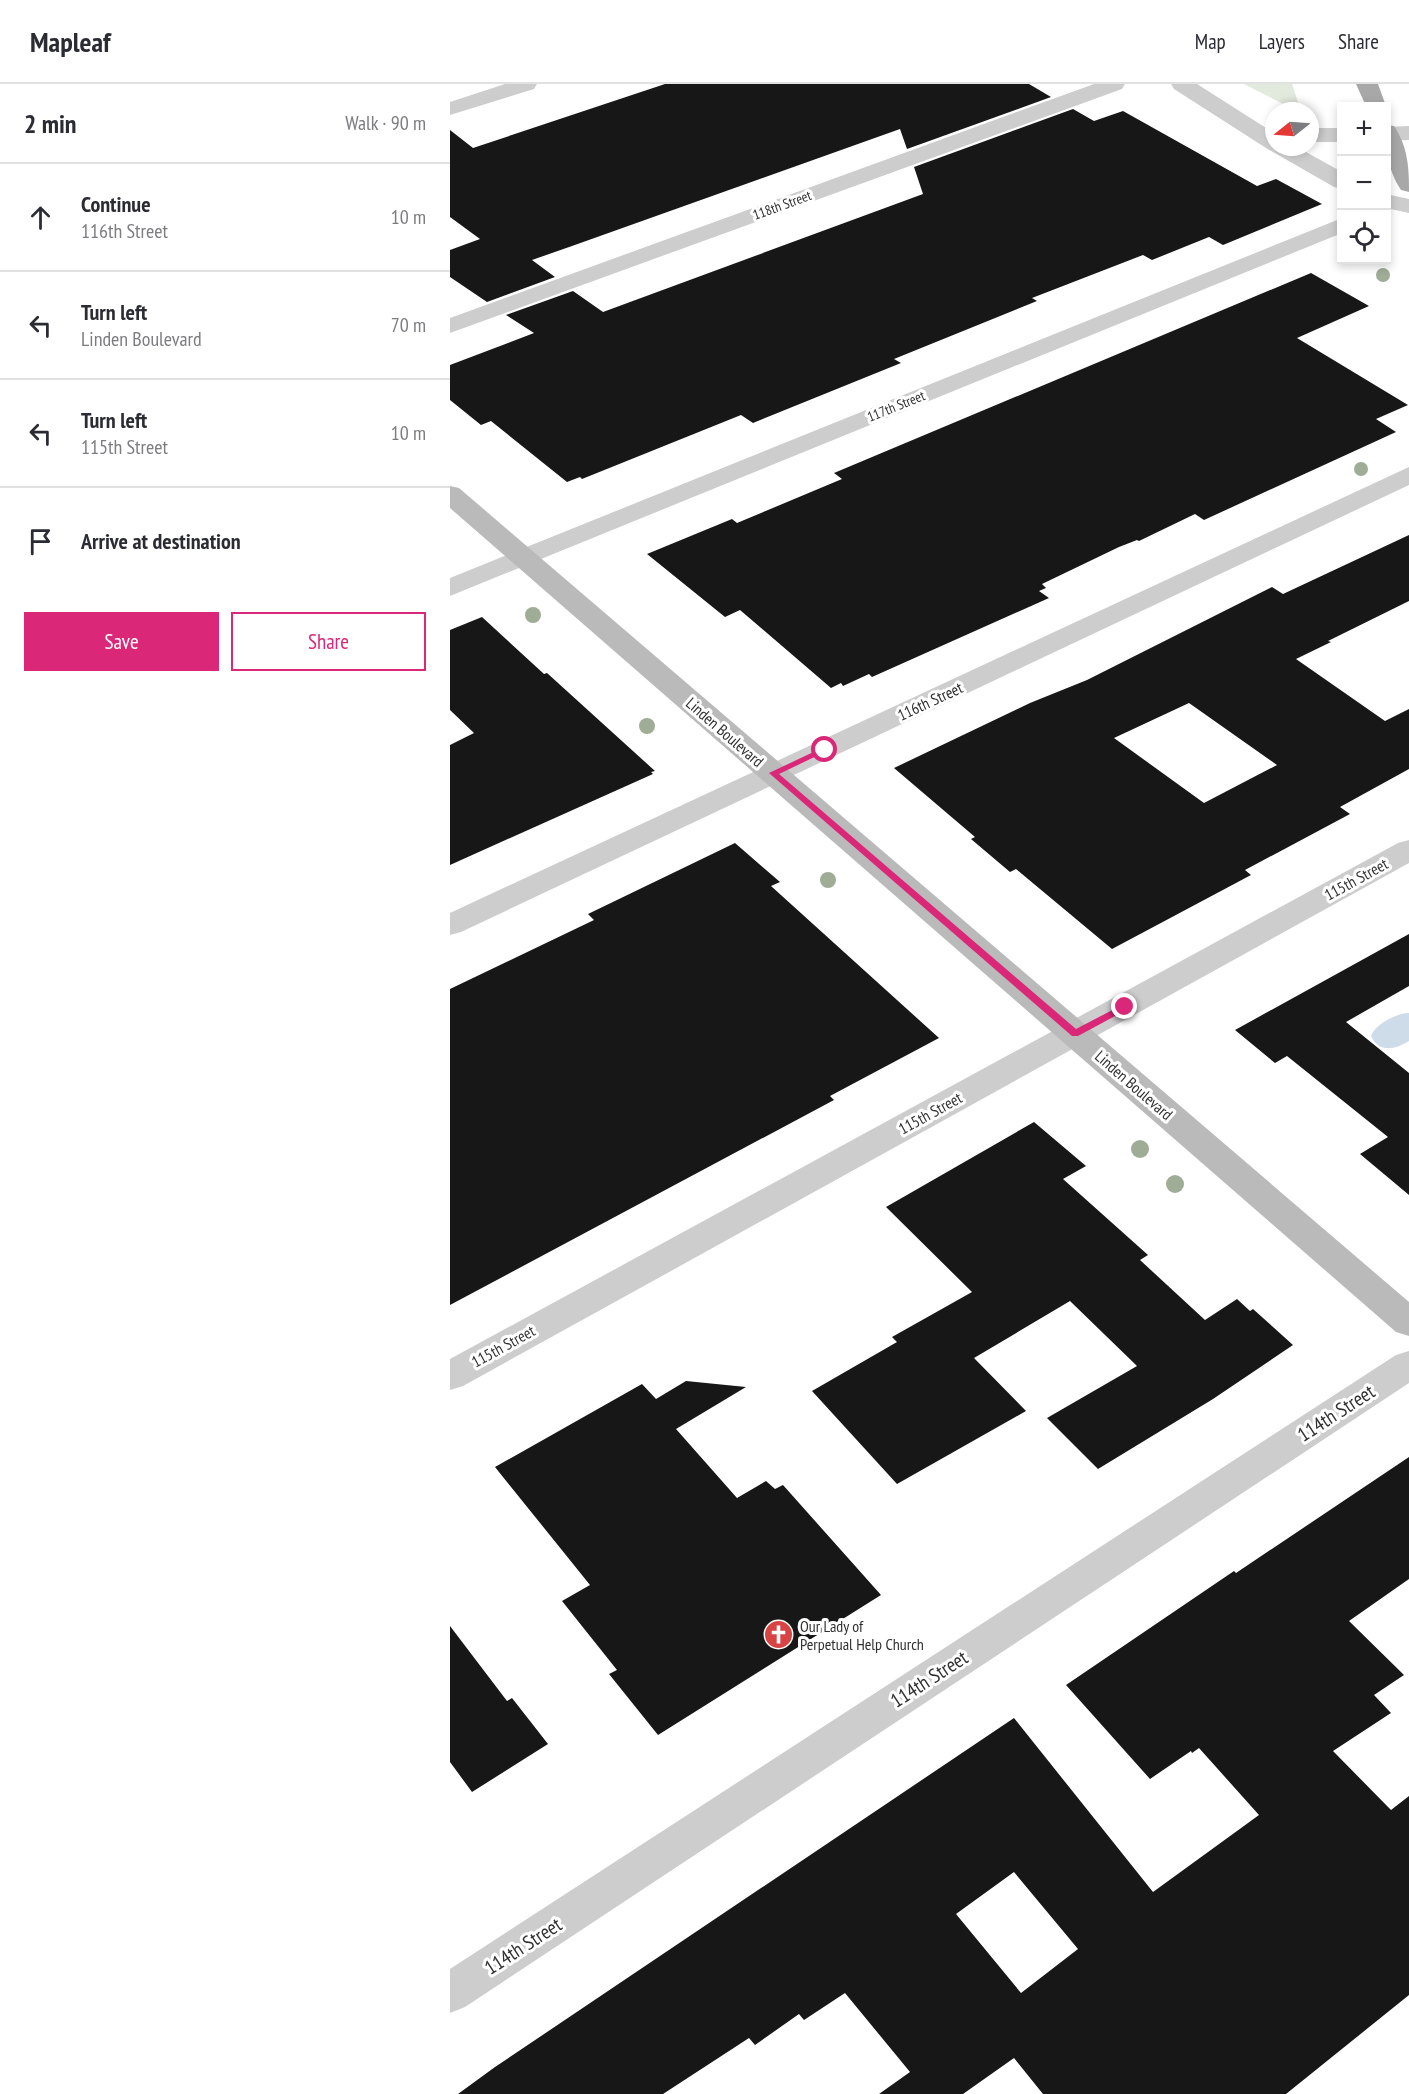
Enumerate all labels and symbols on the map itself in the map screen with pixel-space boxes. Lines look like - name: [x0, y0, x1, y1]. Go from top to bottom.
- north arrow: [1265, 102, 1319, 156]
- street label: 118th Street: [750, 186, 814, 224]
- street label: 117th Street: [864, 386, 928, 426]
- street label: 116th Street: [894, 677, 966, 725]
- street label: Linden Boulevard: [682, 693, 768, 771]
- route start: [811, 736, 837, 762]
- street label: 115th Street: [1321, 853, 1392, 905]
- route end: [1111, 993, 1137, 1019]
- street label: Linden Boulevard: [1091, 1046, 1177, 1124]
- street label: 115th Street: [895, 1087, 966, 1139]
- street label: 115th Street: [468, 1320, 539, 1372]
- street label: 114th Street: [1292, 1378, 1380, 1448]
- place label: Our Lady of Perpetual Help Church: [800, 1616, 924, 1654]
- church icon: Our Lady of Perpetual Help Church: [763, 1619, 795, 1651]
- street label: 114th Street: [885, 1644, 973, 1714]
- street label: 114th Street: [479, 1911, 567, 1981]

